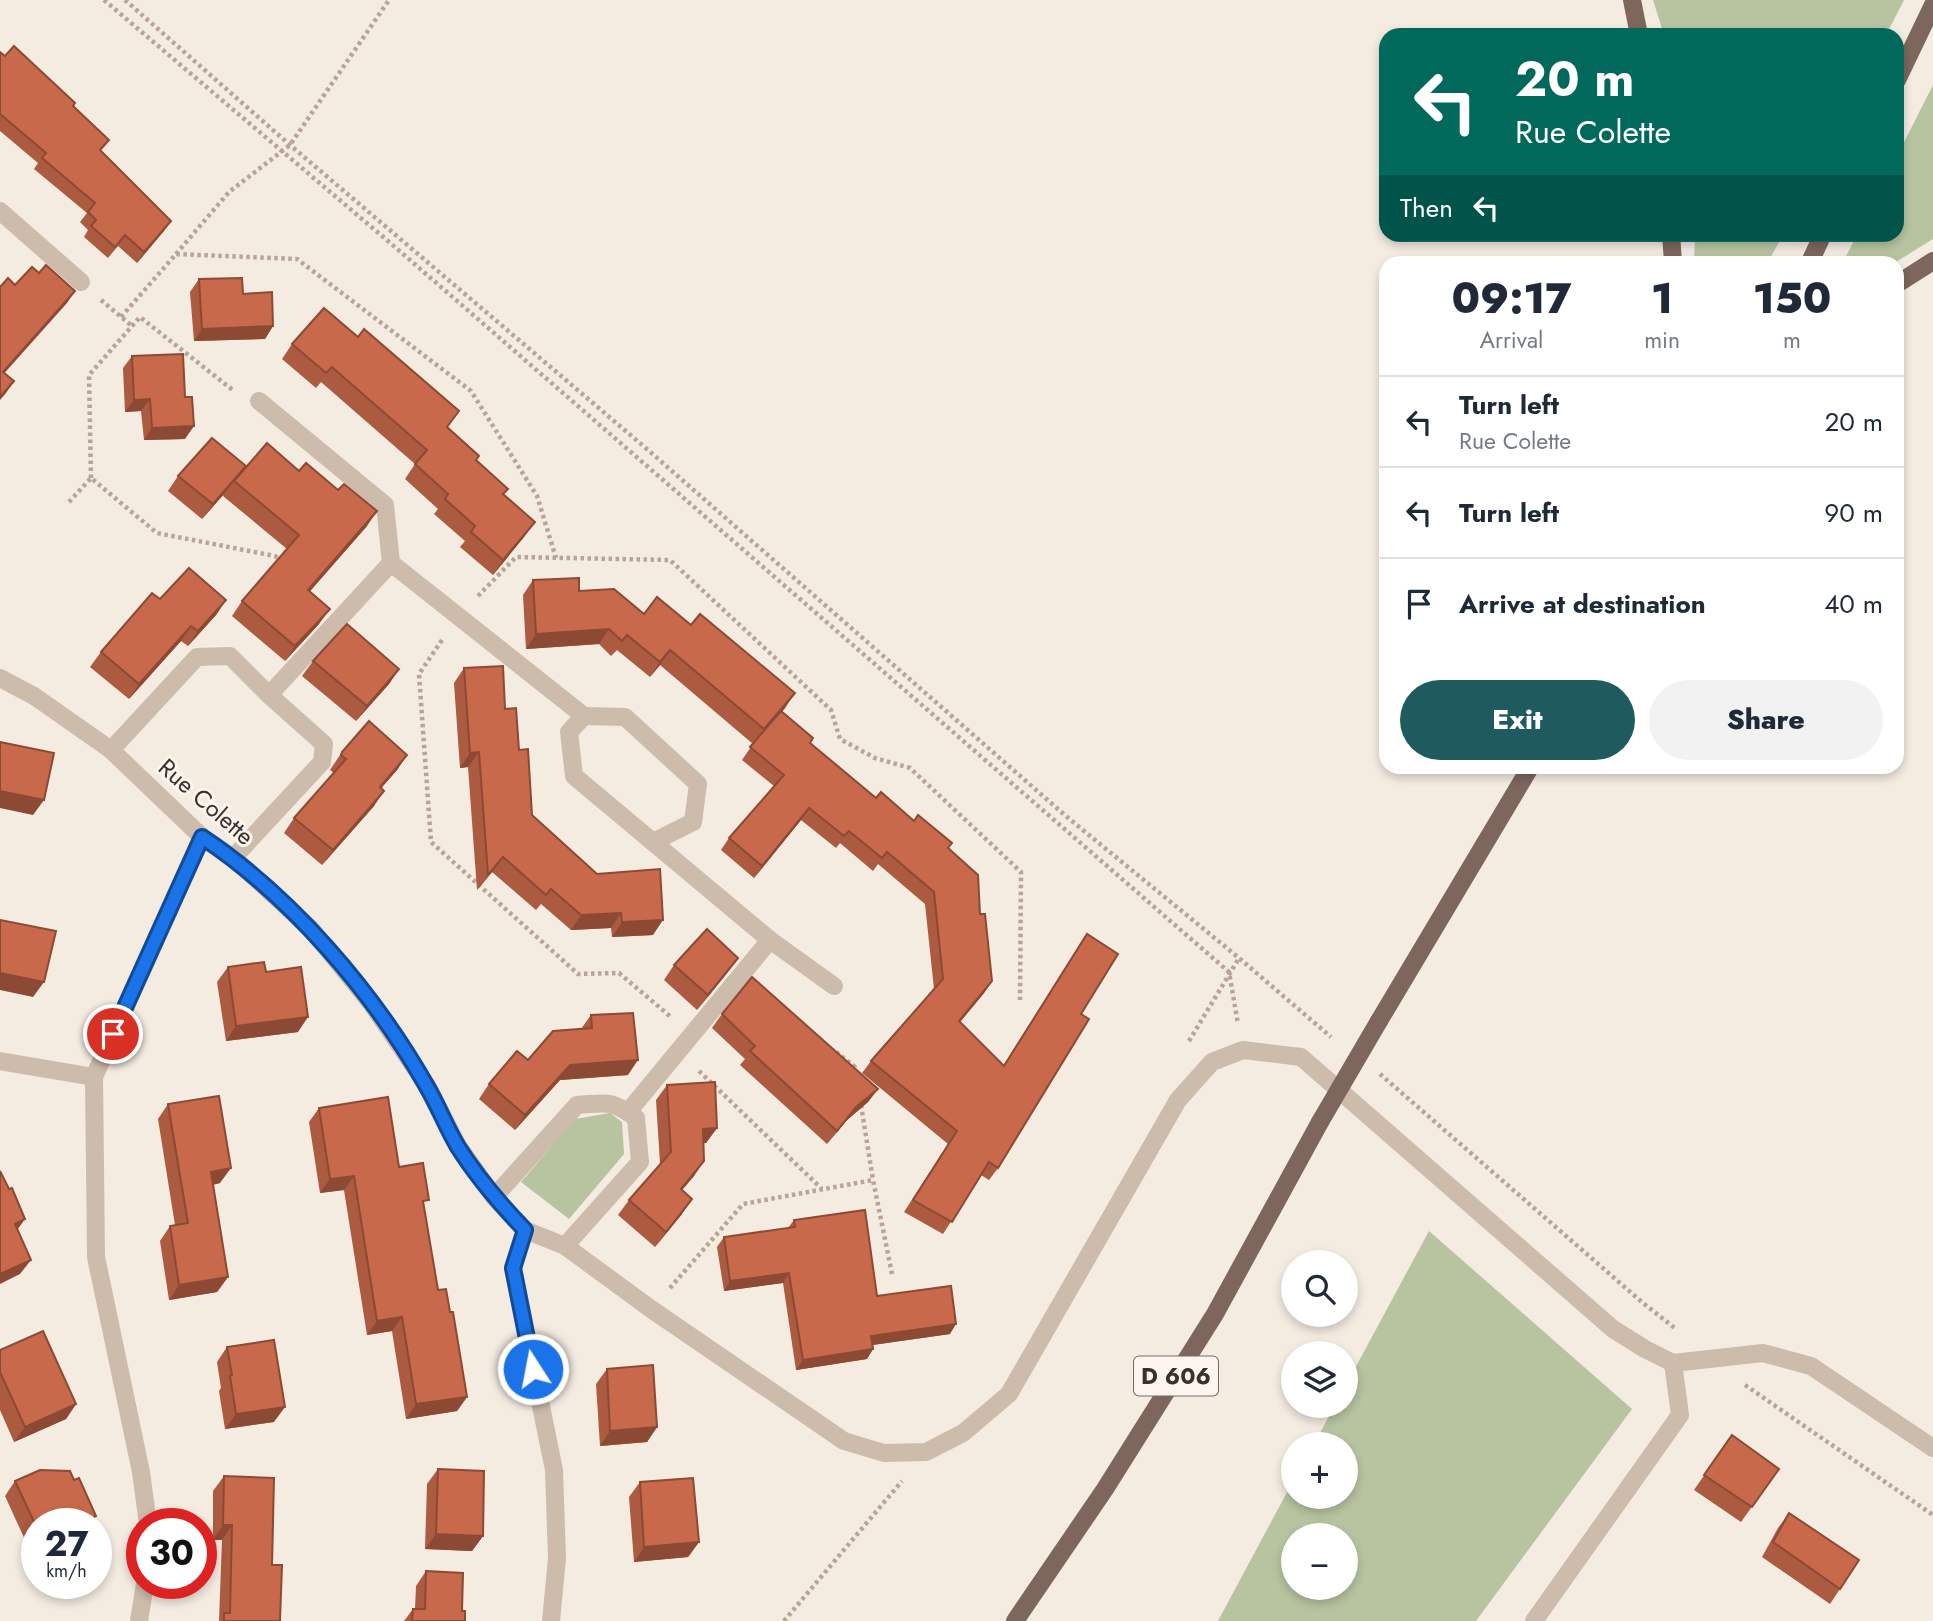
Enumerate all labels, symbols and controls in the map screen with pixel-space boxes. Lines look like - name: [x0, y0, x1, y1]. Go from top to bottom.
- text: 20 m: [1515, 44, 1634, 114]
- icon: left: [1400, 56, 1491, 147]
- text: Rue Colette: [1515, 109, 1671, 155]
- text: Then: [1400, 189, 1453, 227]
- icon: left: [1467, 189, 1505, 227]
- text: 09:17: [1452, 268, 1572, 329]
- text: 1: [1651, 268, 1673, 329]
- text: 150: [1753, 268, 1831, 329]
- text: Arrival: [1480, 323, 1543, 357]
- text: min: [1644, 323, 1680, 357]
- text: m: [1783, 323, 1801, 357]
- text: Turn left: [1459, 386, 1559, 424]
- icon: left: [1400, 403, 1438, 441]
- text: 20 m: [1825, 403, 1883, 441]
- text: Rue Colette: [1459, 424, 1571, 458]
- icon: left: [1400, 494, 1438, 532]
- text: Turn left: [1459, 494, 1559, 532]
- text: 90 m: [1824, 494, 1883, 532]
- icon: arrive: [1400, 585, 1438, 623]
- text: Arrive at destination: [1459, 585, 1706, 623]
- text: 40 m: [1824, 585, 1883, 623]
- button: Exit: [1400, 680, 1635, 760]
- button: Share: [1649, 680, 1883, 760]
- street label: Rue Colette: [151, 750, 262, 853]
- pin: [83, 1004, 143, 1064]
- icon: arrive: [94, 1015, 132, 1053]
- map controls: [1281, 1250, 1358, 1600]
- button: search: [1281, 1250, 1358, 1327]
- position arrow: [496, 1332, 570, 1406]
- button: layers: [1281, 1341, 1358, 1418]
- road number: D 606: [1134, 1357, 1218, 1396]
- button: +: [1281, 1432, 1358, 1509]
- speed limit sign: 30: [126, 1508, 217, 1599]
- text: 27: [44, 1519, 89, 1569]
- button: −: [1281, 1523, 1358, 1600]
- text: km/h: [46, 1558, 87, 1584]

